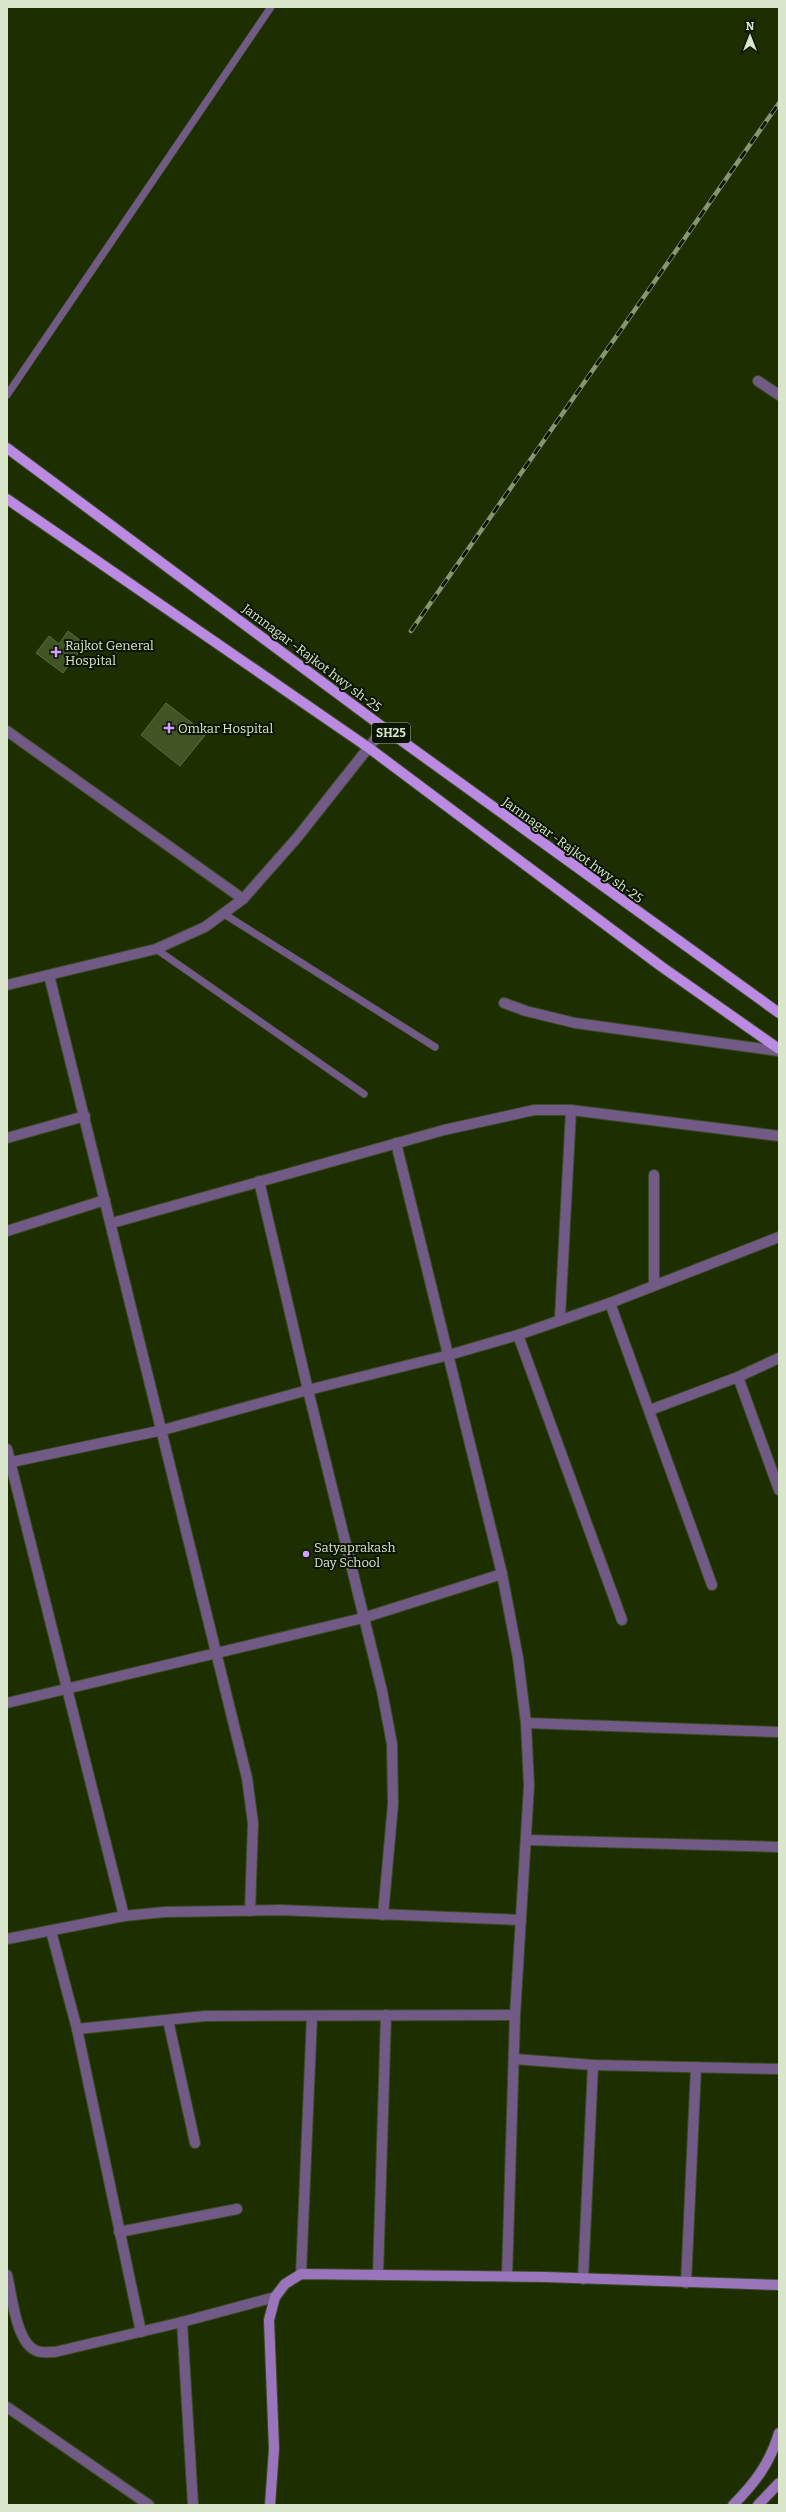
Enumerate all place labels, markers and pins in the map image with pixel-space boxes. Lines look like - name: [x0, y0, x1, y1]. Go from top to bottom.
- place label: Rajkot General Hospital: [65, 638, 154, 668]
- marker: Rajkot General Hospital: [50, 646, 62, 658]
- place label: Omkar Hospital: [178, 721, 273, 736]
- marker: Omkar Hospital: [163, 722, 175, 734]
- place label: Satyaprakash Day School: [314, 1540, 396, 1570]
- marker: Satyaprakash Day School: [301, 1549, 311, 1559]

